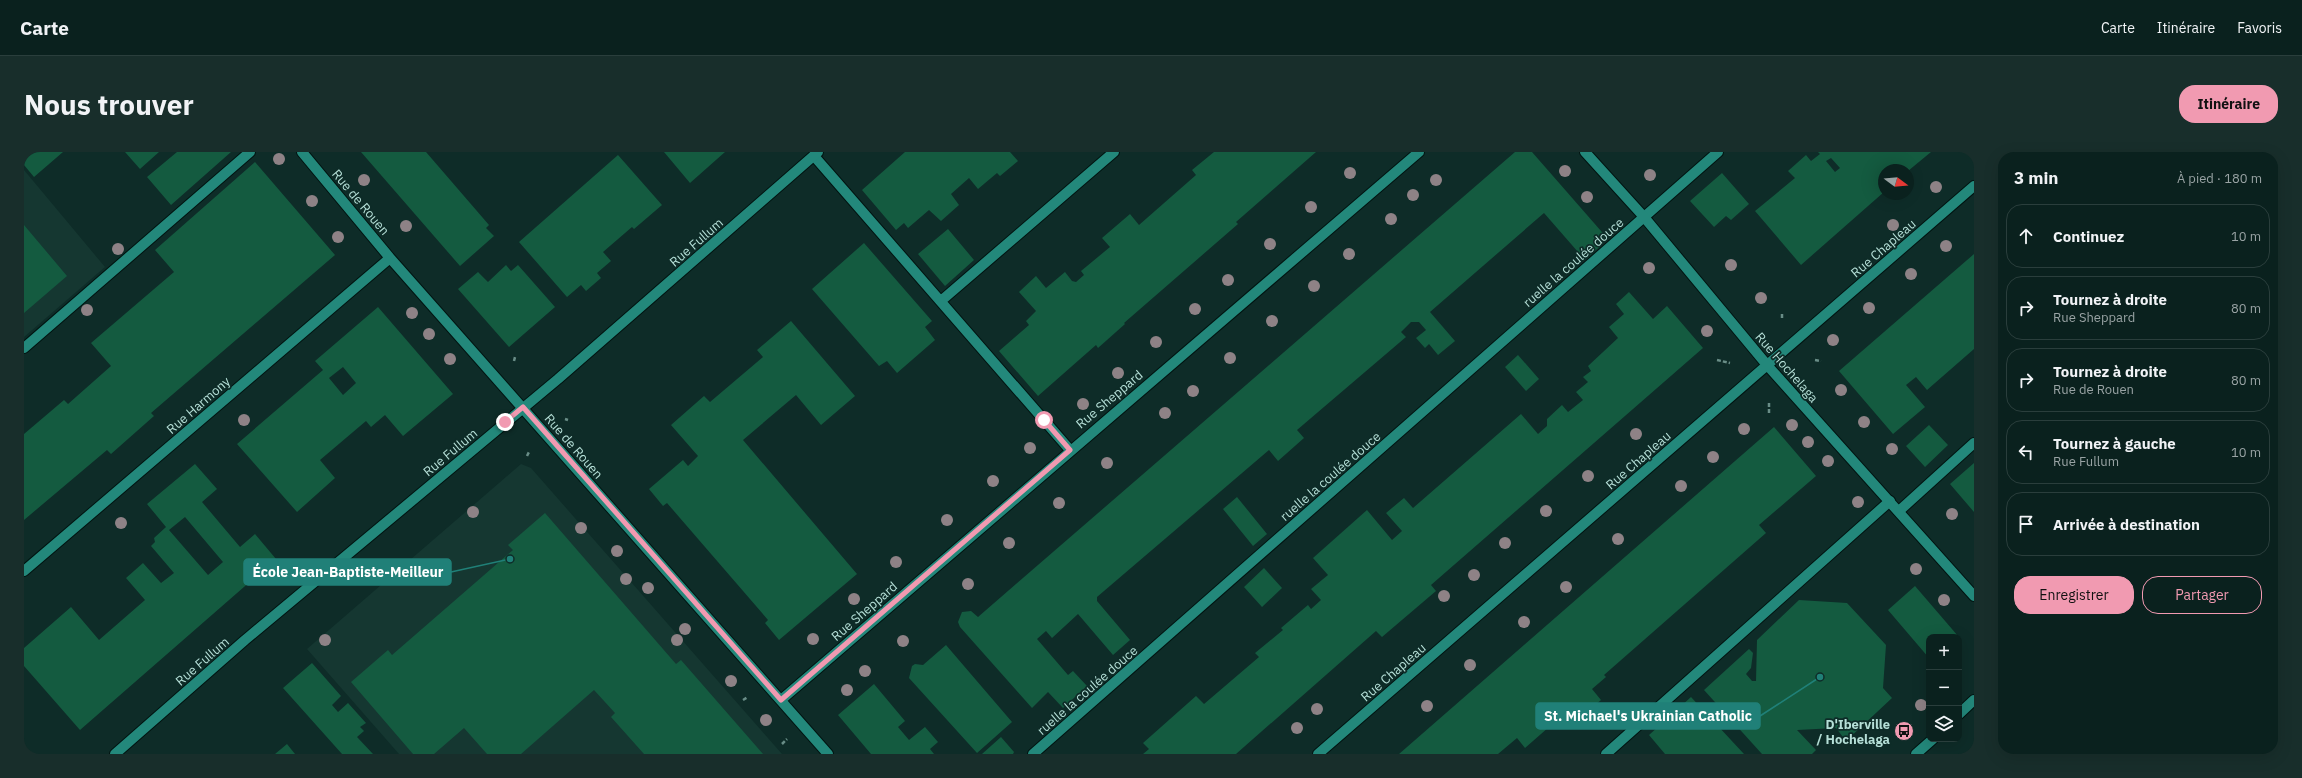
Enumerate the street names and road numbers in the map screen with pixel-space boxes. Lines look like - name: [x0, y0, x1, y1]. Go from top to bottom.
- street label: Rue de Rouen: [328, 166, 393, 239]
- street label: Rue Fullum: [666, 214, 727, 270]
- street label: ruelle la coulée douce: [1520, 214, 1627, 311]
- street label: Rue Chapleau: [1847, 215, 1919, 281]
- street label: Rue Hochelaga: [1751, 329, 1822, 406]
- street label: Rue Sheppard: [1072, 366, 1146, 432]
- street label: Rue Harmony: [163, 373, 234, 438]
- street label: Rue de Rouen: [541, 410, 607, 482]
- street label: Rue Fullum: [420, 425, 481, 480]
- street label: Rue Chapleau: [1602, 427, 1674, 493]
- street label: ruelle la coulée douce: [1277, 428, 1384, 525]
- street label: Rue Sheppard: [828, 578, 901, 645]
- street label: Rue Fullum: [172, 633, 233, 689]
- street label: Rue Chapleau: [1357, 639, 1429, 705]
- street label: ruelle la coulée douce: [1034, 642, 1141, 739]

